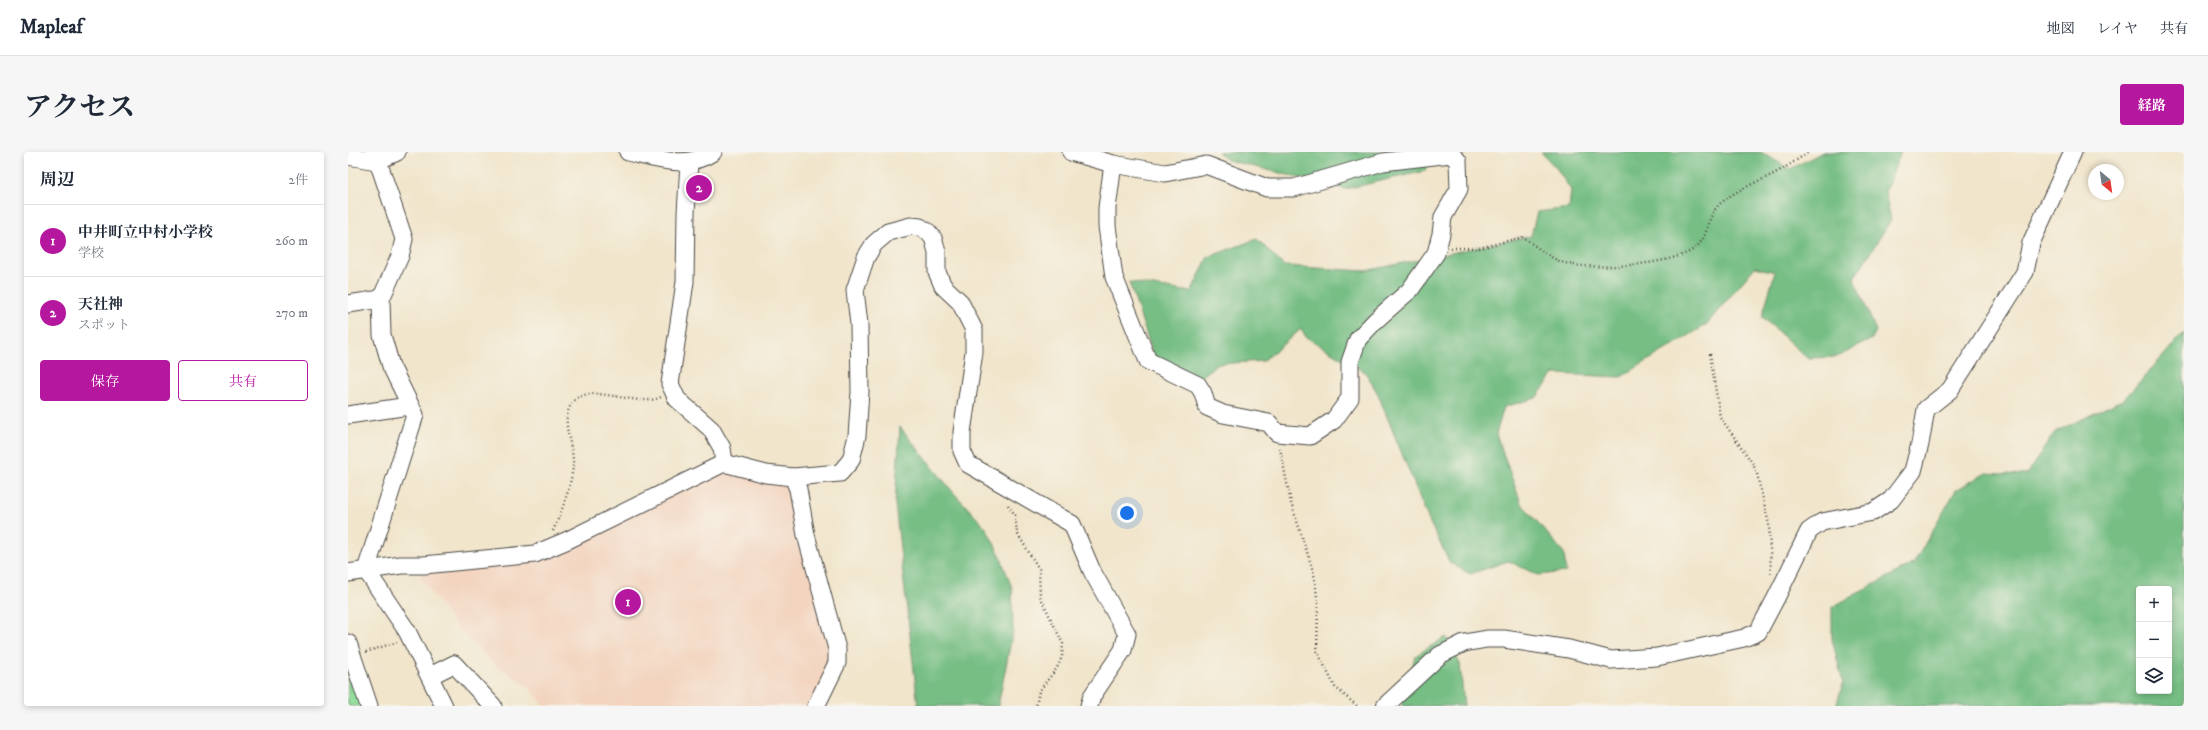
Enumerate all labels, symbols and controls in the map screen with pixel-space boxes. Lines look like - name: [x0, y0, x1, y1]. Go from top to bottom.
- text: Mapleaf: [20, 16, 83, 39]
- text: 地図: [2047, 20, 2075, 38]
- text: レイヤ: [2097, 20, 2138, 38]
- text: 共有: [2160, 20, 2188, 38]
- button: 経路: [2120, 84, 2184, 125]
- text: アクセス: [24, 90, 135, 125]
- north arrow: [2088, 164, 2124, 200]
- text: 周辺: [40, 169, 74, 191]
- text: 2件: [289, 172, 308, 188]
- pin: 2: [686, 173, 712, 203]
- text: 中井町立中村小学校: [78, 223, 213, 242]
- text: 1: [51, 233, 55, 249]
- text: 260 m: [275, 233, 308, 249]
- text: 学校: [78, 245, 104, 261]
- text: 天社神: [78, 295, 123, 314]
- text: 2: [50, 305, 56, 321]
- text: 270 m: [276, 305, 308, 321]
- text: スポット: [78, 317, 130, 333]
- button: 保存: [40, 360, 170, 401]
- button: 共有: [178, 360, 308, 401]
- your location: [1117, 503, 1137, 523]
- map controls: [2136, 586, 2172, 694]
- button: +: [2136, 586, 2172, 622]
- pin: 1: [615, 587, 641, 617]
- button: −: [2136, 622, 2172, 658]
- button: layers: [2136, 658, 2172, 694]

